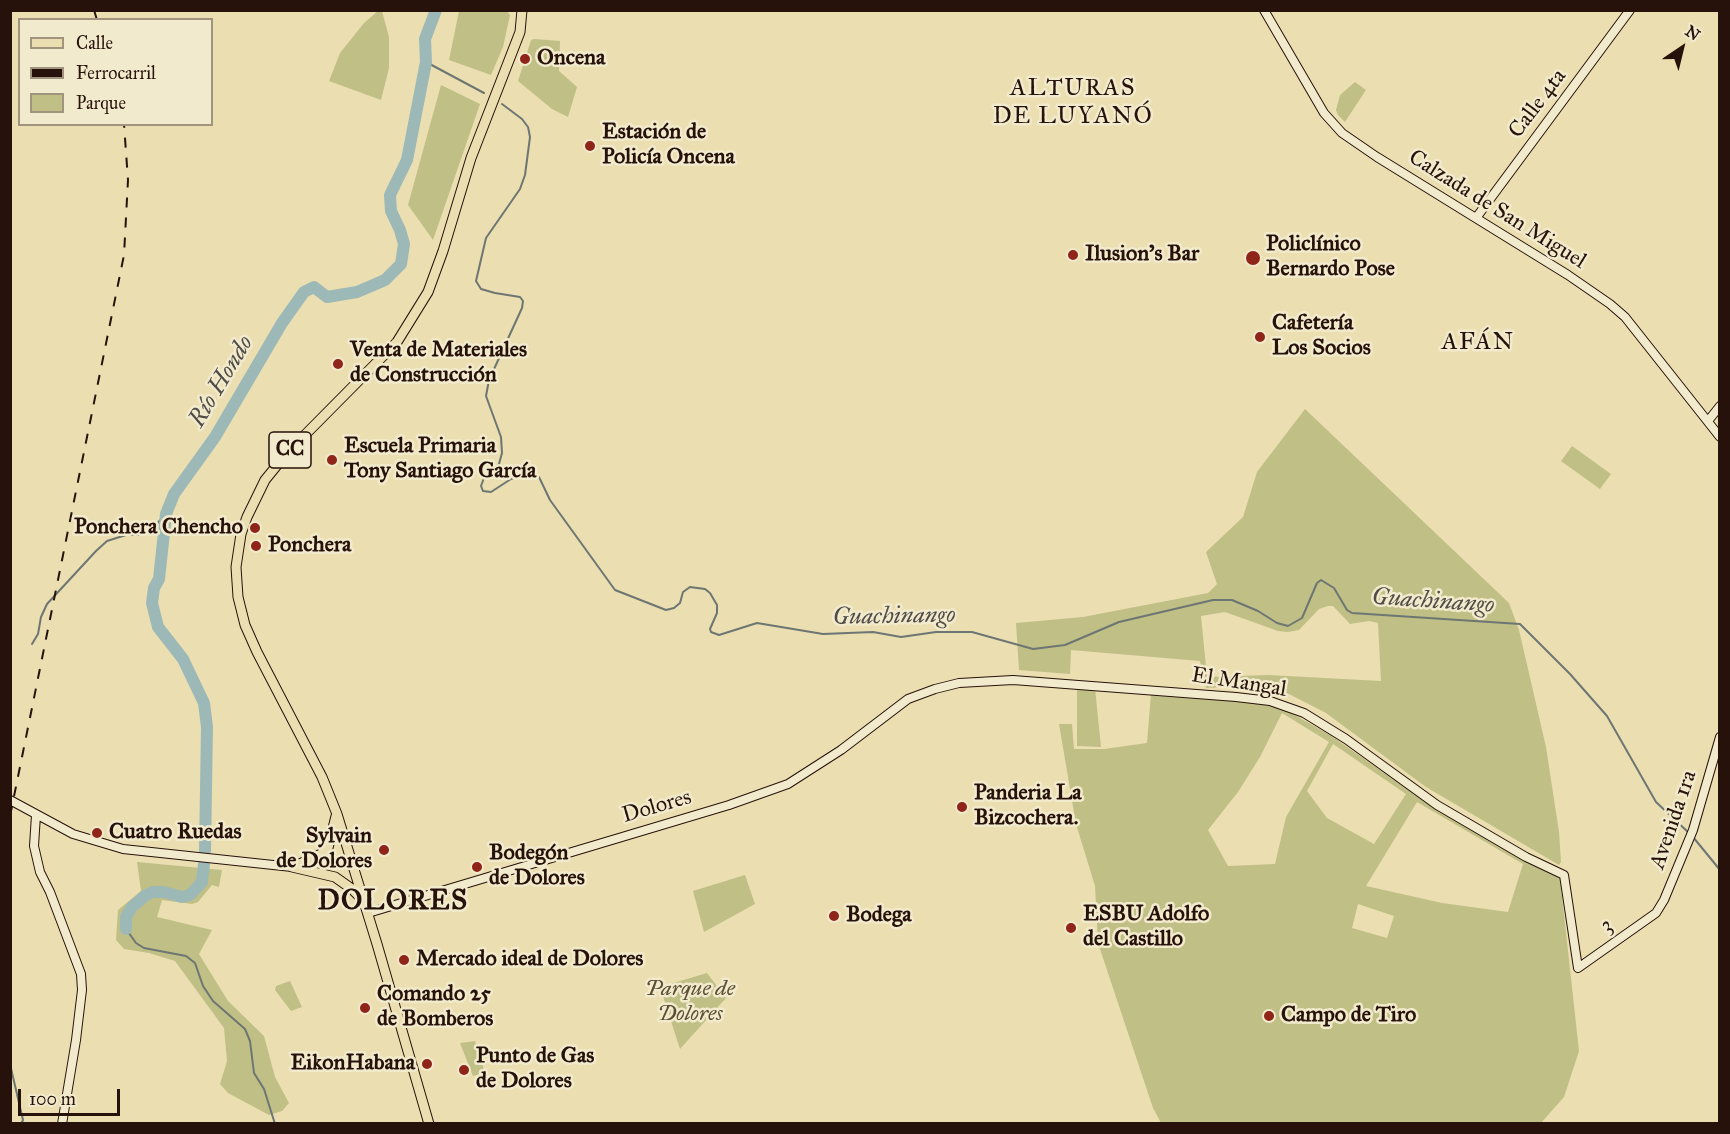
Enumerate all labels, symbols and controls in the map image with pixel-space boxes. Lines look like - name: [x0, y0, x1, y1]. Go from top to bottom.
- legend: [18, 18, 213, 126]
- north arrow: [1652, 18, 1712, 78]
- text: N: [1682, 21, 1704, 45]
- text: Calle: [76, 32, 113, 54]
- place label: Oncena: [537, 46, 605, 72]
- marker: Oncena: [518, 52, 532, 66]
- text: Ferrocarril: [76, 62, 156, 84]
- street label: Calle 4ta: [1504, 64, 1572, 144]
- district label: ALTURAS DE LUYANÓ: [993, 75, 1153, 131]
- text: Parque: [76, 92, 126, 114]
- place label: Estación de Policía Oncena: [602, 120, 735, 172]
- marker: Estación de Policía Oncena: [583, 139, 597, 153]
- street label: Calzada de San Miguel: [1403, 145, 1591, 275]
- place label: Policlínico Bernardo Pose: [1266, 232, 1395, 284]
- place label: Ilusion's Bar: [1085, 242, 1199, 268]
- marker: Ilusion's Bar: [1066, 248, 1080, 262]
- marker: Policlínico Bernardo Pose: [1244, 249, 1262, 267]
- place label: Cafetería Los Socios: [1272, 311, 1371, 362]
- district label: AFÁN: [1441, 329, 1515, 357]
- marker: Cafetería Los Socios: [1253, 330, 1267, 344]
- water label: Río Hondo: [184, 331, 260, 433]
- place label: Venta de Materiales de Construcción: [350, 338, 527, 390]
- marker: Venta de Materiales de Construcción: [331, 357, 345, 371]
- road number: CC: [269, 432, 311, 468]
- place label: Escuela Primaria Tony Santiago García: [344, 434, 536, 486]
- marker: Escuela Primaria Tony Santiago García: [325, 453, 339, 467]
- place label: Ponchera Chencho: [74, 515, 243, 541]
- marker: Ponchera Chencho: [248, 521, 262, 535]
- place label: Ponchera: [268, 533, 351, 559]
- marker: Ponchera: [249, 539, 263, 553]
- water label: Guachinango: [1371, 583, 1495, 621]
- water label: Guachinango: [832, 602, 956, 632]
- street label: El Mangal: [1190, 662, 1288, 704]
- street label: Avenida 1ra: [1645, 767, 1703, 873]
- place label: Panderia La Bizcochera.: [974, 781, 1081, 832]
- street label: Dolores: [619, 785, 695, 829]
- marker: Panderia La Bizcochera.: [955, 800, 969, 814]
- place label: Cuatro Ruedas: [109, 820, 241, 846]
- place label: Sylvain de Dolores: [276, 824, 372, 876]
- marker: Cuatro Ruedas: [90, 826, 104, 840]
- place label: Bodegón de Dolores: [489, 841, 585, 892]
- marker: Sylvain de Dolores: [377, 843, 391, 857]
- marker: Bodegón de Dolores: [470, 860, 484, 874]
- district label: DOLORES: [317, 885, 469, 919]
- place label: ESBU Adolfo del Castillo: [1083, 902, 1209, 954]
- place label: Bodega: [846, 903, 912, 929]
- marker: Bodega: [827, 909, 841, 923]
- street label: 3: [1596, 913, 1618, 939]
- marker: ESBU Adolfo del Castillo: [1064, 921, 1078, 935]
- place label: Mercado ideal de Dolores: [416, 947, 643, 973]
- marker: Mercado ideal de Dolores: [397, 953, 411, 967]
- park label: Parque de Dolores: [645, 977, 735, 1028]
- place label: Comando 25 de Bomberos: [377, 982, 493, 1034]
- marker: Comando 25 de Bomberos: [358, 1001, 372, 1015]
- place label: Campo de Tiro: [1281, 1003, 1416, 1029]
- marker: Campo de Tiro: [1262, 1009, 1276, 1023]
- place label: Punto de Gas de Dolores: [476, 1044, 594, 1096]
- place label: EikonHabana: [291, 1051, 415, 1077]
- marker: EikonHabana: [420, 1057, 434, 1071]
- marker: Punto de Gas de Dolores: [457, 1063, 471, 1077]
- scale bar: [21, 1077, 123, 1115]
- text: 100 m: [29, 1088, 76, 1110]

